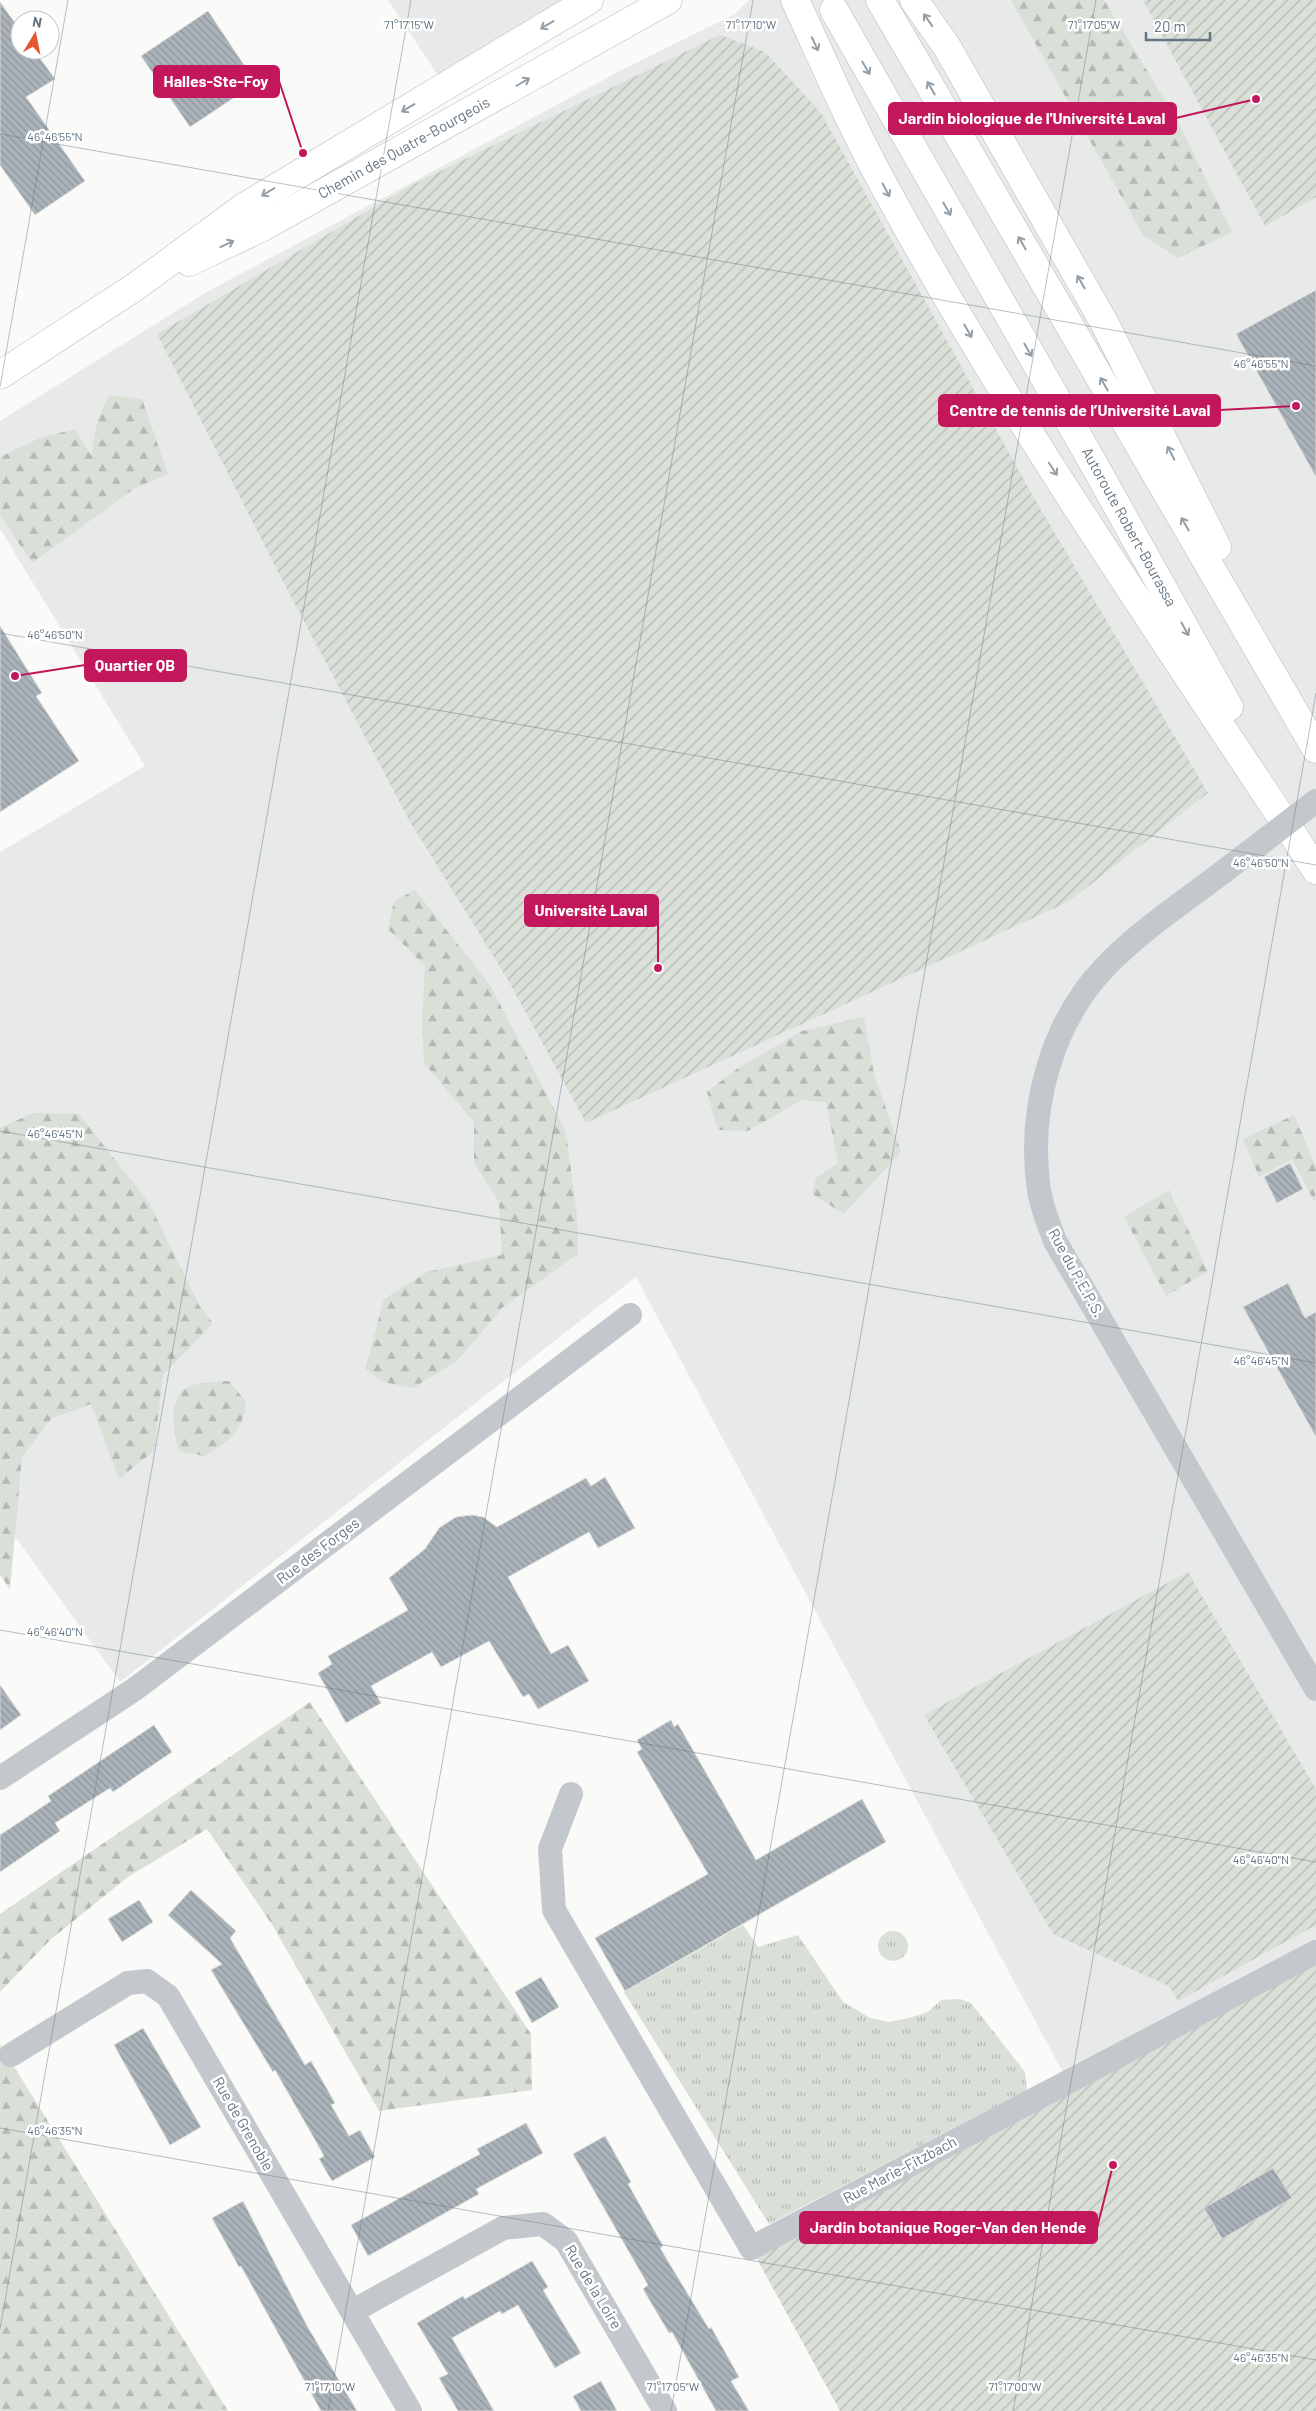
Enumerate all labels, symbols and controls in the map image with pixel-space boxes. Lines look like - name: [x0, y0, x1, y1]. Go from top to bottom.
- north arrow: [10, 10, 60, 60]
- scale bar: [1146, 10, 1210, 42]
- text: N: [31, 13, 43, 31]
- one-way arrow: [923, 13, 933, 27]
- text: 71°17'15"W: [384, 17, 434, 31]
- text: 71°17'10"W: [726, 17, 777, 31]
- text: 71°17'05"W: [1068, 17, 1121, 31]
- text: 20 m: [1154, 17, 1186, 35]
- one-way arrow: [541, 20, 555, 30]
- one-way arrow: [811, 36, 820, 51]
- one-way arrow: [862, 60, 872, 74]
- callout: Halles-Ste-Foy: [154, 66, 279, 97]
- text: Halles-Ste-Foy: [164, 71, 268, 90]
- one-way arrow: [515, 77, 530, 87]
- one-way arrow: [926, 81, 936, 95]
- street label: Chemin des Quatre-Bourgeois: [314, 92, 493, 202]
- callout: Jardin biologique de l'Université Laval: [889, 103, 1176, 134]
- one-way arrow: [401, 104, 415, 114]
- text: Jardin biologique de l'Université Laval: [899, 108, 1166, 127]
- text: 46°46'55"N: [27, 129, 83, 143]
- one-way arrow: [881, 183, 891, 198]
- one-way arrow: [262, 187, 276, 197]
- one-way arrow: [943, 201, 953, 215]
- one-way arrow: [1017, 236, 1027, 251]
- one-way arrow: [219, 239, 234, 249]
- one-way arrow: [1076, 275, 1085, 290]
- one-way arrow: [964, 323, 974, 337]
- one-way arrow: [1023, 342, 1033, 357]
- text: 46°46'55"N: [1233, 356, 1289, 370]
- one-way arrow: [1098, 377, 1108, 391]
- callout: Centre de tennis de l’Université Laval: [939, 395, 1220, 426]
- text: Centre de tennis de l’Université Laval: [950, 400, 1211, 419]
- street label: Autoroute Robert-Bourassa: [1079, 444, 1181, 609]
- one-way arrow: [1165, 446, 1175, 461]
- one-way arrow: [1048, 462, 1058, 476]
- one-way arrow: [1180, 518, 1190, 532]
- one-way arrow: [1181, 621, 1191, 635]
- text: 46°46'50"N: [27, 627, 83, 641]
- callout: Quartier QB: [85, 650, 186, 681]
- text: Quartier QB: [95, 655, 175, 674]
- text: 46°46'50"N: [1233, 855, 1289, 869]
- callout: Université Laval: [525, 895, 658, 926]
- text: Université Laval: [534, 900, 648, 919]
- text: 46°46'45"N: [27, 1126, 83, 1140]
- street label: Rue du P.E.P.S.: [1045, 1225, 1109, 1320]
- text: 46°46'45"N: [1233, 1353, 1289, 1367]
- street label: Rue des Forges: [272, 1513, 362, 1587]
- text: 46°46'40"N: [27, 1624, 83, 1638]
- text: 46°46'40"N: [1233, 1852, 1289, 1866]
- street label: Rue de Grenoble: [210, 2073, 278, 2174]
- text: 46°46'35"N: [27, 2123, 83, 2137]
- street label: Rue Marie-Fitzbach: [840, 2132, 959, 2207]
- callout: Jardin botanique Roger-Van den Hende: [800, 2212, 1097, 2243]
- text: Jardin botanique Roger-Van den Hende: [810, 2217, 1087, 2236]
- street label: Rue de la Loire: [562, 2241, 626, 2332]
- text: 46°46'35"N: [1233, 2350, 1289, 2364]
- text: 71°17'10"W: [305, 2379, 356, 2393]
- text: 71°17'05"W: [647, 2379, 700, 2393]
- text: 71°17'00"W: [988, 2379, 1042, 2393]

